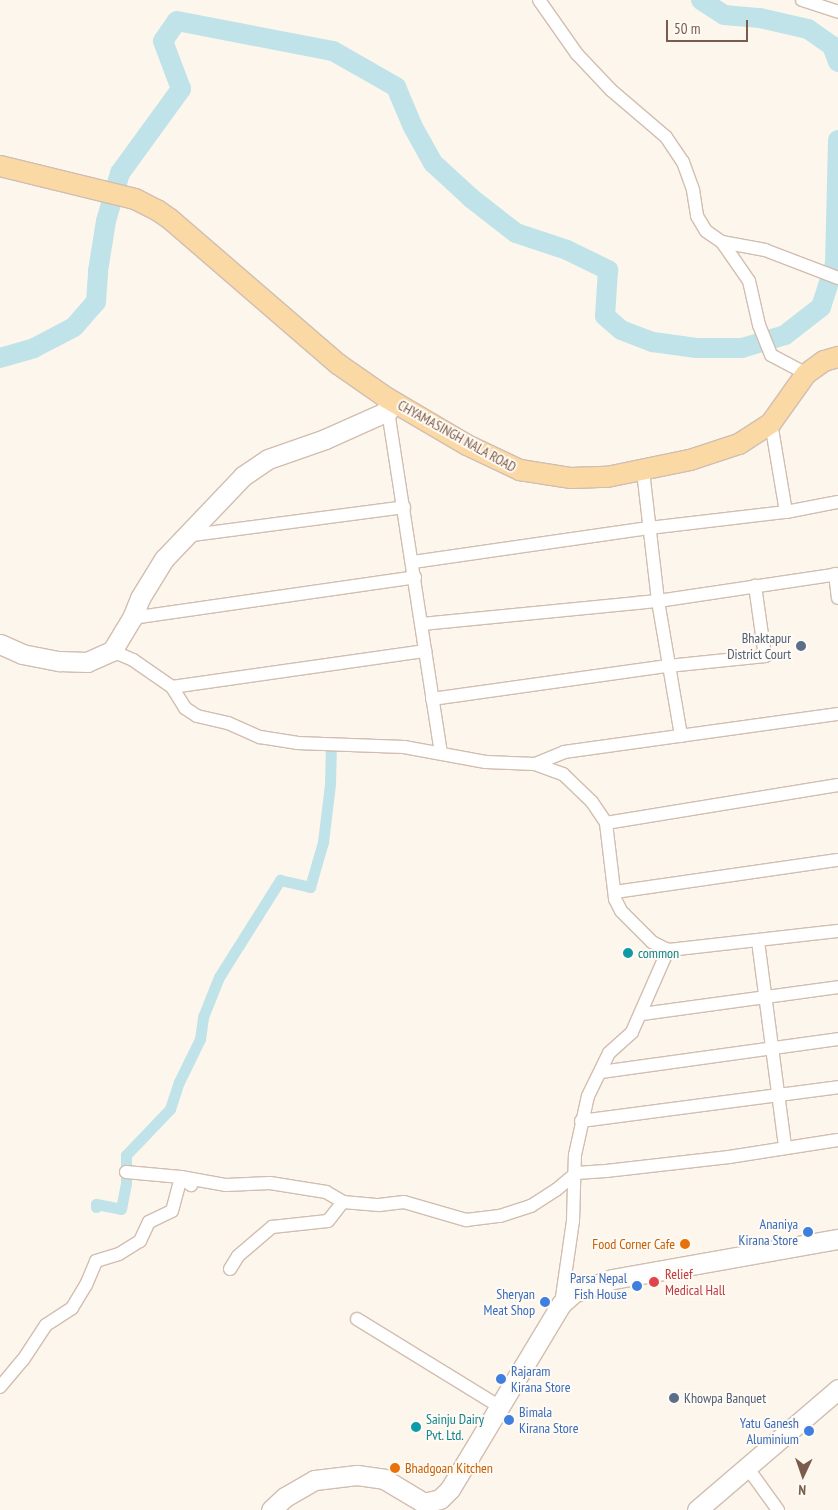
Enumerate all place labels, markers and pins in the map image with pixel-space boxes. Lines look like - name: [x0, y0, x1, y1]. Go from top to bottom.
- place label: Bhaktapur District Court: [727, 630, 791, 662]
- marker: Bhaktapur District Court: [795, 640, 807, 652]
- place label: common: [638, 945, 679, 961]
- marker: common: [622, 947, 634, 959]
- place label: Ananiya Kirana Store: [739, 1216, 798, 1248]
- marker: Ananiya Kirana Store: [802, 1226, 814, 1238]
- place label: Food Corner Cafe: [592, 1236, 675, 1252]
- marker: Food Corner Cafe: [679, 1238, 691, 1250]
- place label: Relief Medical Hall: [665, 1266, 725, 1298]
- place label: Parsa Nepal Fish House: [570, 1270, 627, 1302]
- marker: Relief Medical Hall: [647, 1275, 661, 1289]
- marker: Parsa Nepal Fish House: [631, 1280, 643, 1292]
- place label: Sheryan Meat Shop: [484, 1286, 535, 1318]
- marker: Sheryan Meat Shop: [539, 1296, 551, 1308]
- place label: Rajaram Kirana Store: [511, 1363, 570, 1395]
- marker: Rajaram Kirana Store: [495, 1373, 507, 1385]
- place label: Khowpa Banquet: [684, 1390, 766, 1406]
- marker: Khowpa Banquet: [668, 1392, 680, 1404]
- place label: Bimala Kirana Store: [519, 1404, 578, 1436]
- place label: Sainju Dairy Pvt. Ltd.: [426, 1411, 484, 1444]
- marker: Bimala Kirana Store: [503, 1414, 515, 1426]
- place label: Yatu Ganesh Aluminium: [740, 1415, 799, 1448]
- marker: Sainju Dairy Pvt. Ltd.: [410, 1421, 422, 1433]
- marker: Yatu Ganesh Aluminium: [803, 1425, 815, 1437]
- place label: Bhadgoan Kitchen: [405, 1460, 493, 1476]
- marker: Bhadgoan Kitchen: [389, 1462, 401, 1474]

